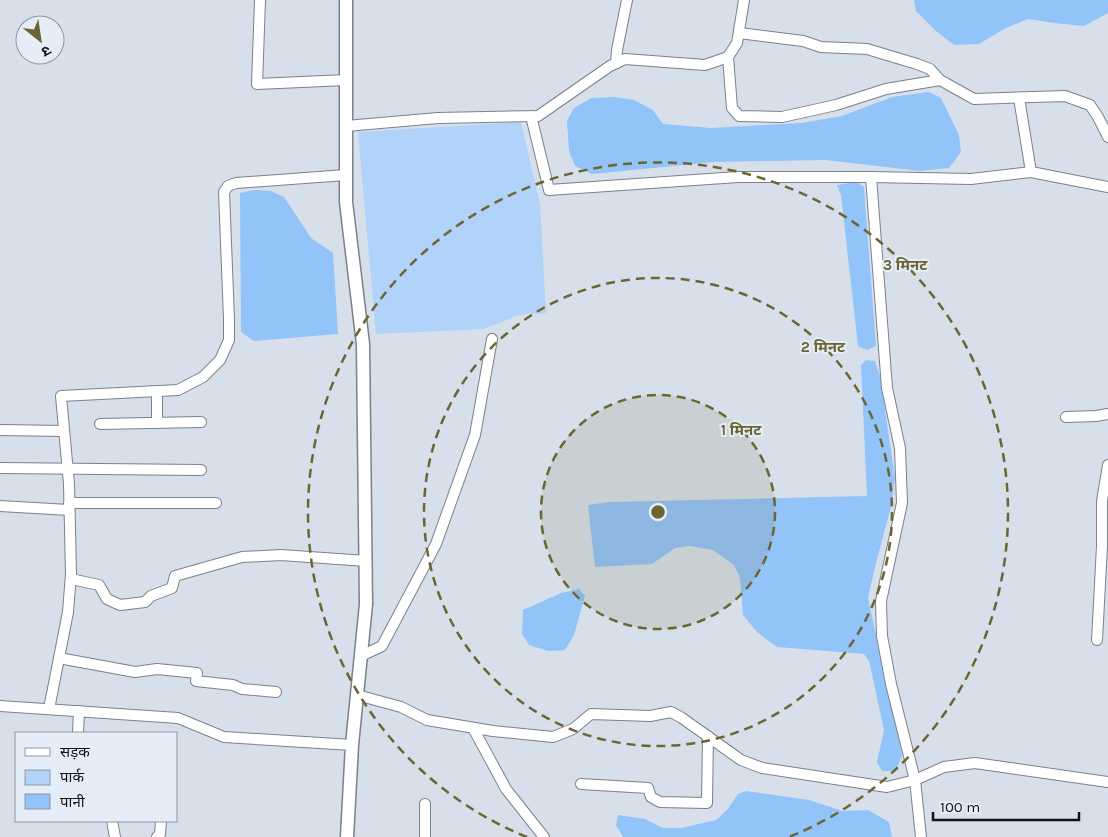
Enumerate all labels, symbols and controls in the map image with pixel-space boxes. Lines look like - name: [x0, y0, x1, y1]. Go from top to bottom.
- north arrow: [15, 15, 65, 65]
- text: उ: [38, 41, 54, 61]
- text: 3 मिनट: [883, 256, 928, 274]
- text: 2 मिनट: [801, 338, 846, 356]
- text: 1 मिनट: [721, 421, 762, 439]
- centre of rings: [649, 503, 667, 521]
- legend: [15, 732, 178, 822]
- text: सड़क: [60, 743, 90, 761]
- text: पार्क: [60, 768, 84, 786]
- scale bar: [933, 790, 1079, 822]
- text: पानी: [60, 793, 86, 811]
- text: 100 m: [940, 798, 980, 816]

